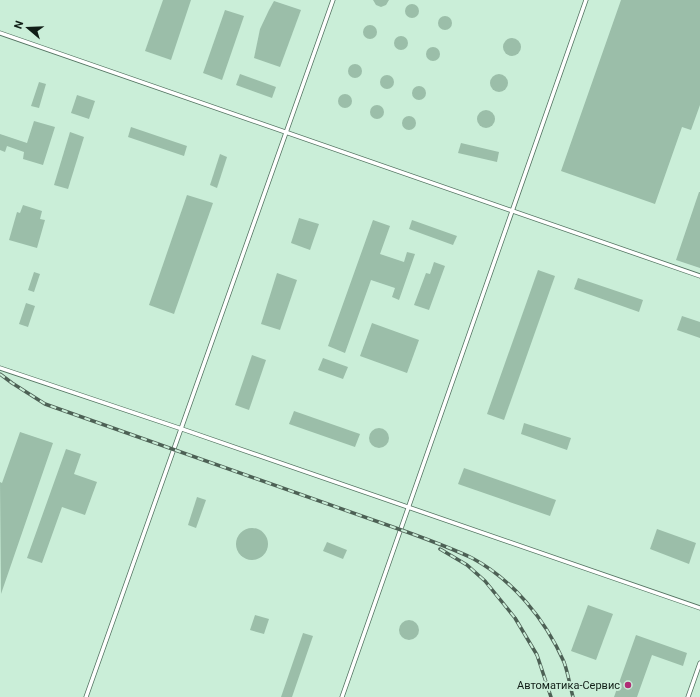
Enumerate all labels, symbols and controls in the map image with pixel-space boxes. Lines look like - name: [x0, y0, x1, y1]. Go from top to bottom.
- north arrow: [8, 8, 48, 48]
- text: N: [12, 19, 27, 31]
- place label: Автоматика-Сервис: [517, 679, 620, 692]
- marker: Автоматика-Сервис: [623, 680, 633, 690]

